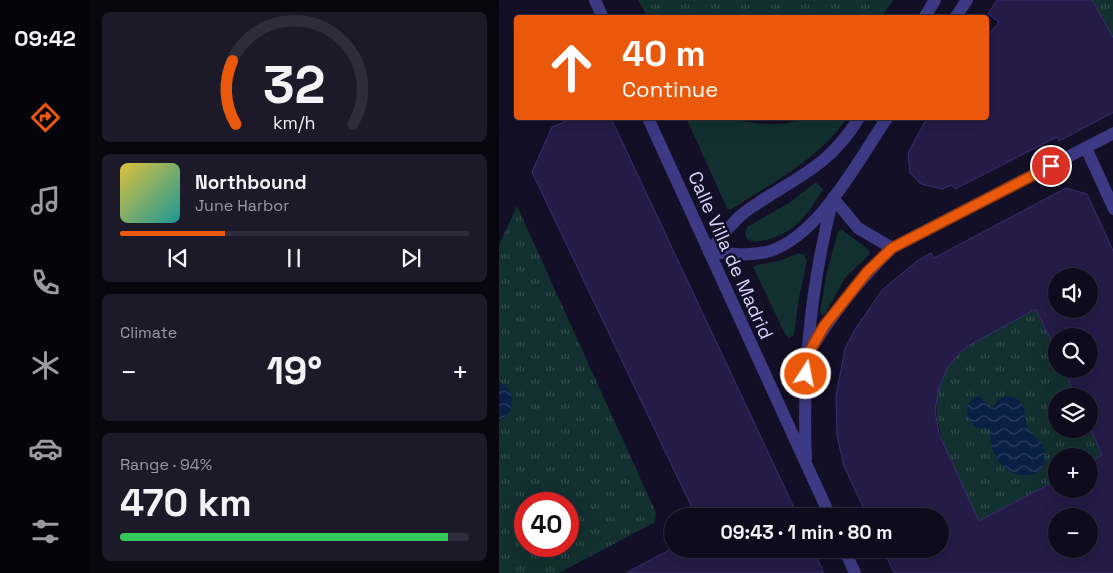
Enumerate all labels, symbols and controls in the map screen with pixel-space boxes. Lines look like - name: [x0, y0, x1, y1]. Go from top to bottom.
- text: 09:42: [14, 24, 76, 52]
- text: 40 m: [622, 32, 706, 76]
- icon: ahead: [539, 35, 604, 100]
- text: 32: [263, 52, 326, 118]
- text: Continue: [622, 75, 718, 103]
- icon: directions: [28, 100, 63, 135]
- text: km/h: [273, 111, 316, 134]
- pin: [1030, 145, 1072, 187]
- icon: arrive: [1037, 152, 1065, 180]
- street label: Calle Villa de Madrid: [682, 167, 779, 343]
- text: Northbound: [195, 170, 307, 195]
- icon: music: [28, 183, 63, 218]
- text: June Harbor: [195, 195, 289, 216]
- icon: previous: [164, 244, 192, 272]
- icon: pause: [280, 244, 308, 272]
- icon: next: [397, 244, 425, 272]
- icon: phone: [28, 265, 63, 300]
- map controls: [1048, 268, 1098, 558]
- button: sound: [1048, 268, 1098, 318]
- text: Climate: [120, 322, 177, 343]
- button: search: [1048, 328, 1098, 378]
- text: 19°: [267, 347, 322, 395]
- position arrow: [779, 347, 831, 399]
- icon: climate: [28, 348, 63, 383]
- text: −: [120, 354, 137, 390]
- text: +: [452, 354, 469, 390]
- button: layers: [1048, 388, 1098, 438]
- icon: car: [28, 431, 63, 466]
- button: +: [1048, 448, 1098, 498]
- text: Range · 94%: [120, 454, 212, 475]
- text: 470 km: [120, 479, 252, 527]
- speed limit sign: 40: [514, 492, 579, 557]
- button: −: [1048, 508, 1098, 558]
- icon: filters: [28, 514, 63, 549]
- text: 09:43 · 1 min · 80 m: [720, 520, 893, 545]

